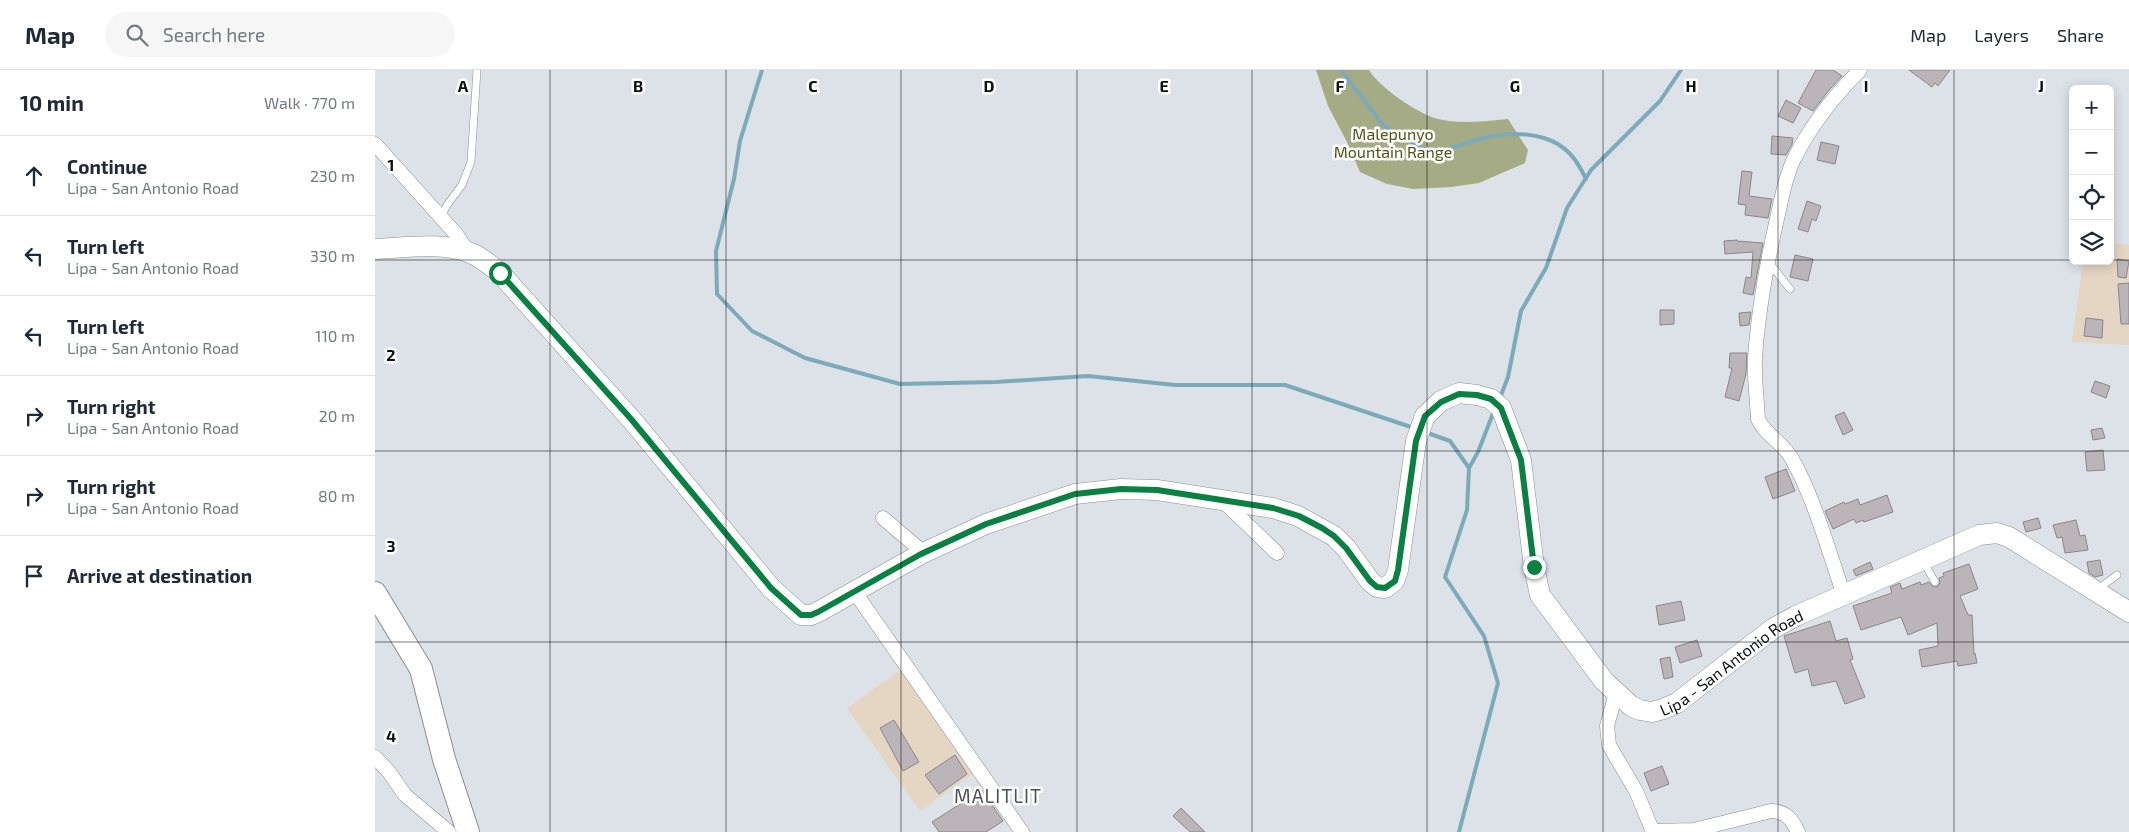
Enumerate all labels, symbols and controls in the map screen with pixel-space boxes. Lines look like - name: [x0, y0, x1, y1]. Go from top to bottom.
- search box: [105, 12, 455, 57]
- text: Map: [25, 20, 75, 49]
- icon: search: [123, 21, 151, 49]
- text: Search here: [163, 23, 265, 46]
- text: Map: [1910, 24, 1946, 46]
- text: Layers: [1974, 24, 2029, 46]
- text: Share: [2057, 24, 2104, 46]
- text: A: [458, 76, 469, 95]
- text: B: [633, 76, 643, 95]
- text: C: [808, 76, 818, 95]
- text: D: [984, 76, 995, 95]
- text: E: [1159, 76, 1169, 95]
- text: F: [1336, 76, 1345, 95]
- text: G: [1510, 76, 1520, 95]
- text: H: [1685, 76, 1697, 95]
- text: I: [1864, 76, 1868, 95]
- text: J: [2038, 76, 2044, 95]
- map controls: [2069, 85, 2114, 265]
- button: +: [2069, 85, 2114, 130]
- text: 10 min: [20, 90, 84, 115]
- text: Walk · 770 m: [264, 93, 355, 112]
- park label: Malepunyo Mountain Range: [1334, 124, 1452, 161]
- button: −: [2069, 130, 2114, 175]
- text: Continue: [67, 155, 147, 178]
- text: 1: [388, 155, 394, 174]
- icon: ahead: [20, 162, 48, 190]
- text: 230 m: [310, 166, 355, 185]
- button: locate: [2069, 175, 2114, 220]
- text: Lipa - San Antonio Road: [67, 178, 239, 197]
- button: layers: [2069, 220, 2114, 265]
- text: Turn left: [67, 235, 144, 258]
- icon: left: [20, 242, 48, 270]
- text: 330 m: [310, 246, 355, 265]
- text: Lipa - San Antonio Road: [67, 258, 239, 277]
- route start: [489, 262, 512, 285]
- text: Turn left: [67, 315, 144, 338]
- icon: left: [20, 322, 48, 350]
- text: 110 m: [315, 326, 355, 345]
- text: Lipa - San Antonio Road: [67, 338, 239, 357]
- text: 2: [386, 345, 396, 364]
- text: Turn right: [67, 395, 155, 418]
- icon: right: [20, 402, 48, 430]
- text: 20 m: [319, 406, 355, 425]
- text: Lipa - San Antonio Road: [67, 418, 239, 437]
- text: Turn right: [67, 475, 155, 498]
- icon: right: [20, 482, 48, 510]
- text: 80 m: [318, 486, 355, 505]
- text: Lipa - San Antonio Road: [67, 498, 239, 517]
- text: 3: [386, 536, 396, 555]
- route end: [1523, 556, 1546, 579]
- icon: arrive: [20, 562, 48, 590]
- text: Arrive at destination: [67, 564, 252, 587]
- street label: Lipa - San Antonio Road: [1657, 605, 1806, 719]
- text: 4: [386, 726, 396, 745]
- district label: MALITLIT: [954, 784, 1042, 807]

